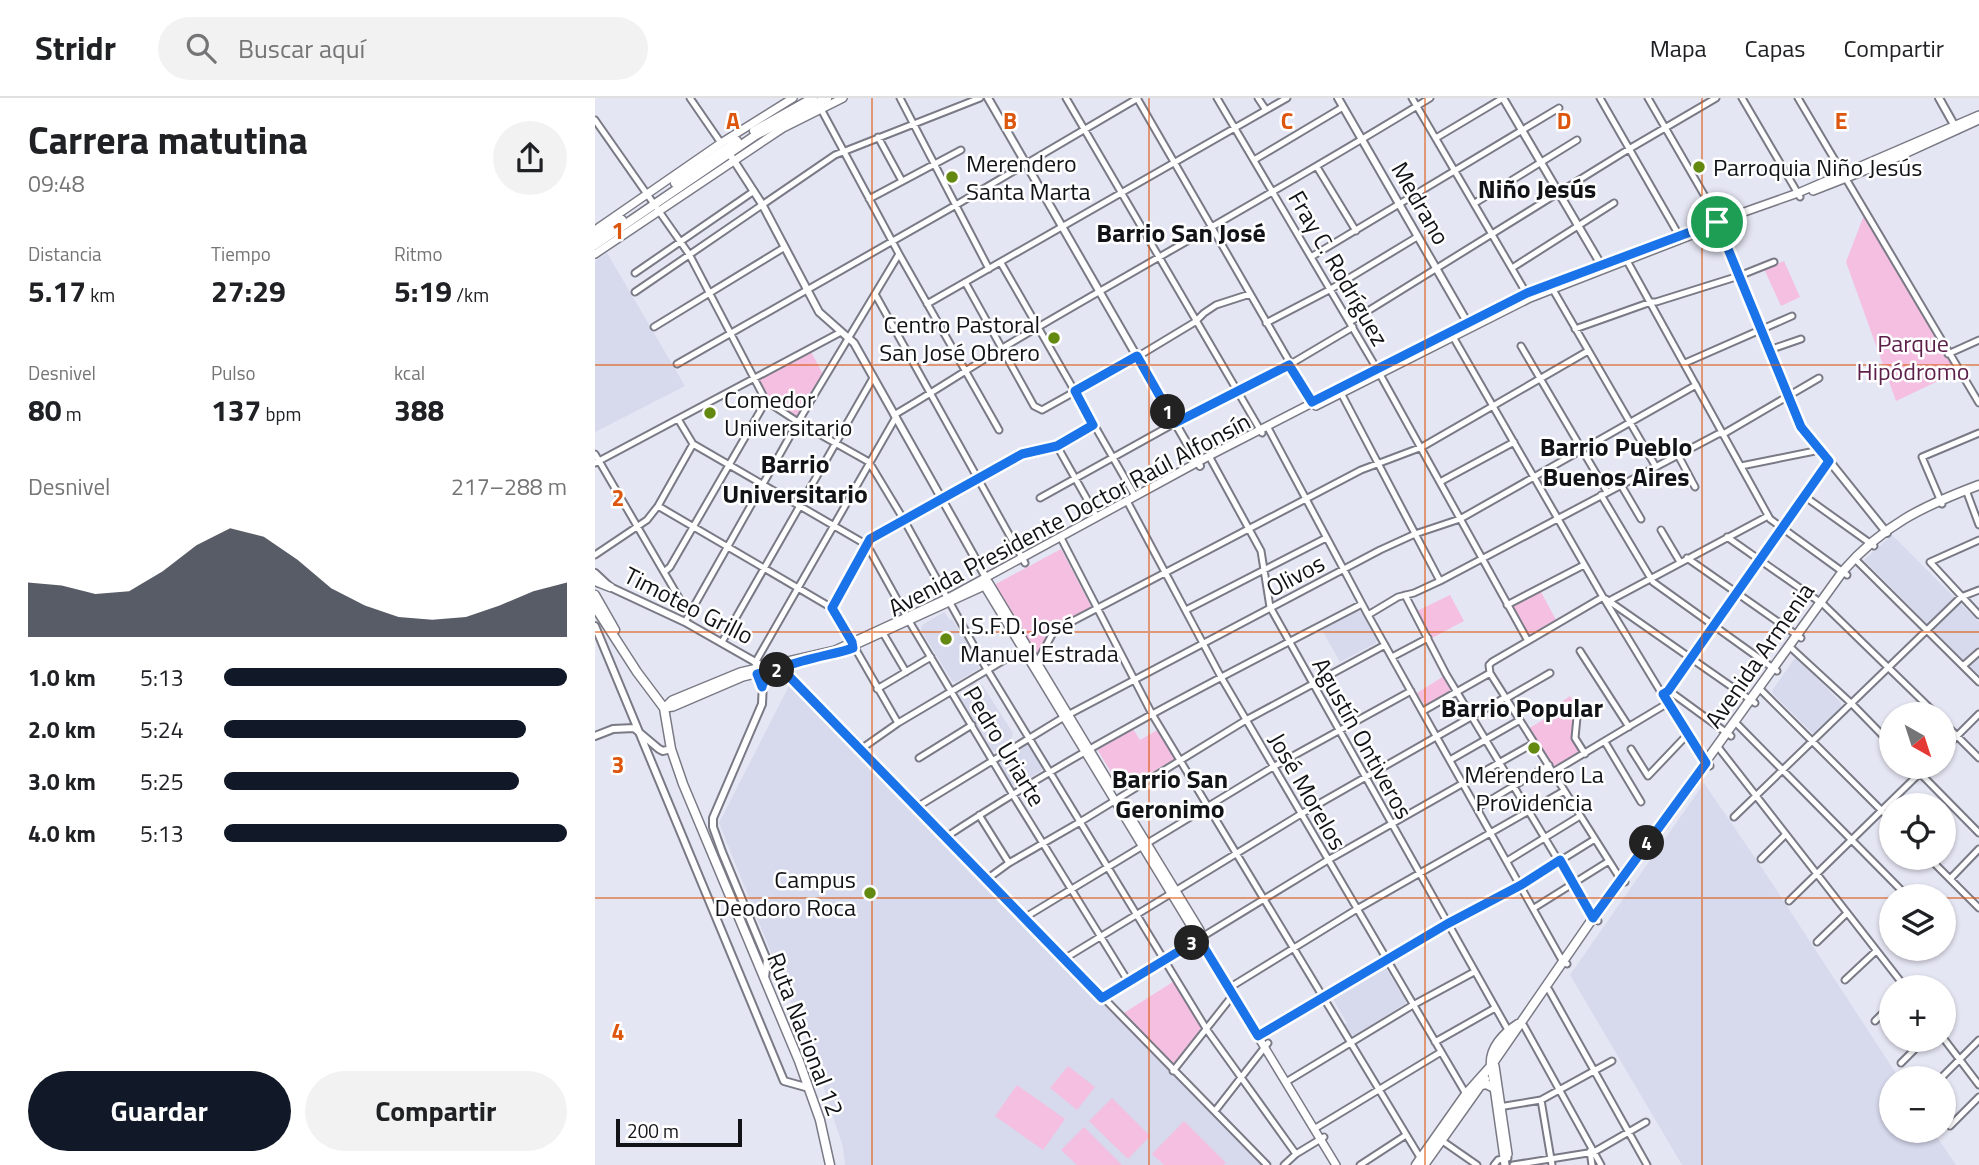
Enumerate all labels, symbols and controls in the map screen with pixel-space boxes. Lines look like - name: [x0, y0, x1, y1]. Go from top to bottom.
- search box: [158, 17, 648, 80]
- text: Stridr: [35, 23, 116, 73]
- icon: search: [182, 29, 220, 67]
- text: Buscar aquí: [238, 29, 365, 68]
- text: Mapa: [1650, 30, 1707, 66]
- text: Capas: [1745, 30, 1805, 66]
- text: Compartir: [1843, 30, 1944, 66]
- text: A: [726, 103, 740, 138]
- text: B: [1003, 103, 1017, 138]
- text: C: [1281, 103, 1293, 138]
- text: D: [1557, 103, 1571, 138]
- text: E: [1835, 103, 1847, 138]
- text: Carrera matutina: [28, 111, 308, 169]
- button: share: [493, 121, 567, 195]
- place label: Merendero Santa Marta: [966, 145, 1091, 209]
- place label: Parroquia Niño Jesús: [1713, 149, 1922, 185]
- street label: Medrano: [1383, 155, 1459, 251]
- marker: Parroquia Niño Jesús: [1691, 159, 1707, 175]
- text: 09:48: [28, 166, 85, 201]
- marker: Merendero Santa Marta: [944, 169, 960, 185]
- district label: Niño Jesús: [1478, 169, 1596, 208]
- street label: Fray C. Rodríguez: [1280, 184, 1398, 352]
- pin: [1687, 192, 1747, 252]
- icon: arrive: [1698, 203, 1736, 241]
- text: 1: [612, 213, 624, 248]
- district label: Barrio San José: [1096, 213, 1266, 252]
- text: Distancia: [28, 239, 102, 268]
- text: Tiempo: [211, 239, 271, 268]
- text: Ritmo: [394, 239, 442, 268]
- text: 5.17: [28, 268, 86, 314]
- text: 27:29: [211, 268, 286, 314]
- text: 5:19: [394, 268, 452, 314]
- text: km: [86, 280, 115, 309]
- text: /km: [452, 280, 489, 309]
- place label: Centro Pastoral San José Obrero: [879, 306, 1040, 370]
- park label: Parque Hipódromo: [1857, 325, 1969, 389]
- marker: Centro Pastoral San José Obrero: [1046, 330, 1062, 346]
- text: Desnivel: [28, 358, 96, 387]
- text: Pulso: [211, 358, 256, 387]
- text: kcal: [394, 358, 425, 387]
- place label: Comedor Universitario: [724, 381, 852, 445]
- text: 80: [28, 387, 62, 433]
- text: 137: [211, 387, 261, 433]
- text: 388: [394, 387, 444, 433]
- pin: 1: [1151, 394, 1185, 430]
- text: 1: [1162, 397, 1173, 426]
- text: m: [62, 399, 82, 428]
- text: bpm: [261, 399, 301, 428]
- street label: Avenida Presidente Doctor Raúl Alfonsín: [881, 403, 1257, 625]
- marker: Comedor Universitario: [702, 405, 718, 421]
- district label: Barrio Pueblo Buenos Aires: [1540, 427, 1692, 496]
- district label: Barrio Universitario: [722, 444, 868, 513]
- text: Desnivel: [28, 469, 110, 504]
- text: 217–288 m: [451, 469, 567, 504]
- text: 2: [612, 480, 624, 515]
- street label: Olivos: [1259, 545, 1331, 605]
- street label: Timoteo Grillo: [618, 557, 760, 653]
- street label: Avenida Armenia: [1695, 575, 1823, 735]
- place label: I.S.F.D. José Manuel Estrada: [960, 607, 1119, 671]
- marker: I.S.F.D. José Manuel Estrada: [938, 631, 954, 647]
- street label: Agustín Ontiveros: [1304, 651, 1422, 825]
- pin: 2: [759, 652, 795, 688]
- text: 2: [771, 655, 782, 684]
- text: 1.0 km: [28, 660, 96, 695]
- text: 5:13: [140, 660, 184, 695]
- street label: Pedro Uriarte: [955, 679, 1055, 813]
- district label: Barrio Popular: [1441, 688, 1604, 727]
- north arrow: [1879, 702, 1957, 779]
- map controls: [1879, 702, 1956, 1143]
- text: 2.0 km: [28, 712, 96, 747]
- text: 5:24: [140, 712, 184, 747]
- street label: José Morelos: [1260, 726, 1356, 856]
- marker: Merendero La Providencia: [1526, 740, 1542, 756]
- text: 3: [612, 747, 624, 782]
- place label: Merendero La Providencia: [1464, 756, 1604, 820]
- district label: Barrio San Geronimo: [1112, 759, 1228, 828]
- text: 3.0 km: [28, 764, 96, 799]
- text: 5:25: [140, 764, 184, 799]
- button: locate: [1879, 793, 1956, 870]
- text: 4.0 km: [28, 816, 96, 851]
- text: 5:13: [140, 816, 184, 851]
- pin: 4: [1629, 826, 1665, 860]
- text: 4: [1641, 828, 1652, 857]
- place label: Campus Deodoro Roca: [715, 861, 856, 925]
- button: layers: [1879, 884, 1956, 961]
- marker: Campus Deodoro Roca: [862, 885, 878, 901]
- pin: 3: [1175, 926, 1209, 960]
- text: 3: [1186, 928, 1197, 957]
- street label: Ruta Nacional 12: [758, 947, 854, 1121]
- button: +: [1879, 975, 1956, 1052]
- text: 4: [612, 1014, 624, 1049]
- button: −: [1879, 1066, 1956, 1143]
- button: Guardar: [28, 1071, 291, 1151]
- button: Compartir: [305, 1071, 567, 1151]
- scale bar: [616, 1116, 742, 1148]
- text: 200 m: [627, 1116, 679, 1145]

